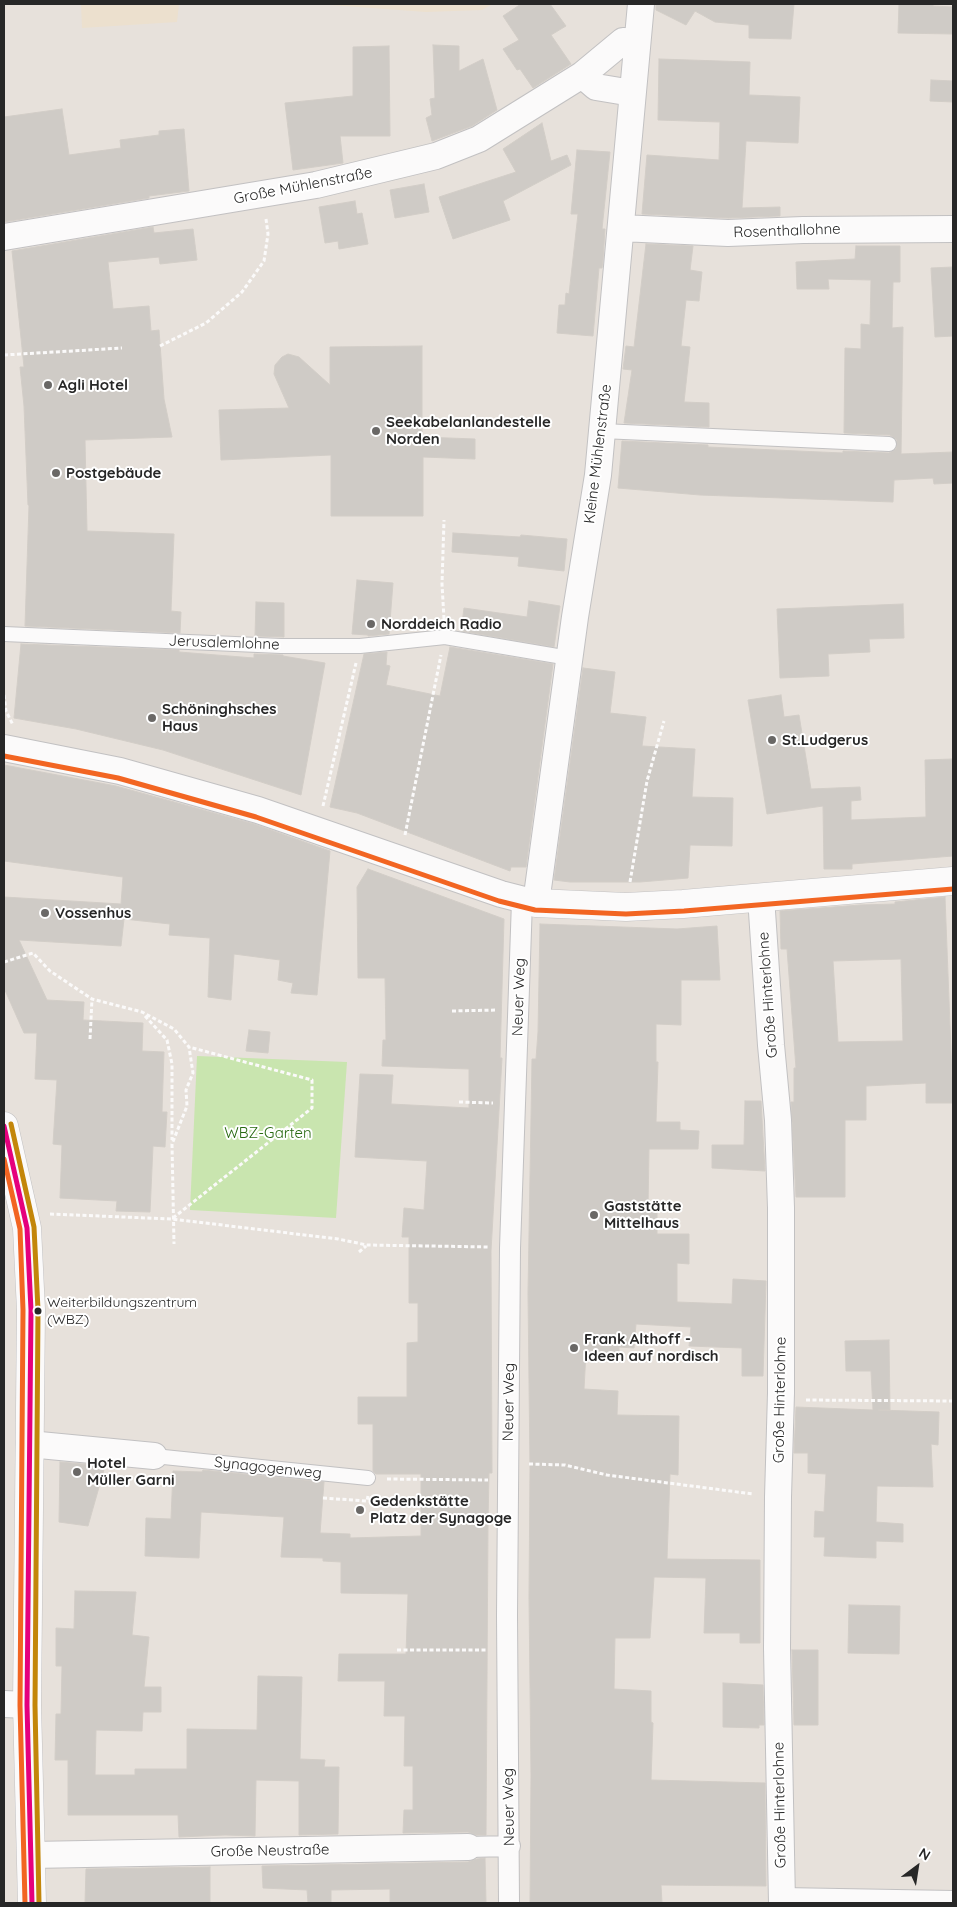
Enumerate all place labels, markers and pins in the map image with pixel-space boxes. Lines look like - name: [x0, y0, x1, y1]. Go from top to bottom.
- place label: Agli Hotel: [58, 376, 128, 394]
- marker: Agli Hotel: [42, 379, 54, 391]
- place label: Seekabelanlandestelle Norden: [386, 413, 551, 448]
- marker: Seekabelanlandestelle Norden: [370, 425, 382, 437]
- place label: Postgebäude: [66, 464, 161, 482]
- marker: Postgebäude: [50, 467, 62, 479]
- place label: Norddeich Radio: [381, 615, 502, 633]
- marker: Norddeich Radio: [365, 618, 377, 630]
- place label: Schöninghsches Haus: [162, 700, 277, 735]
- marker: Schöninghsches Haus: [146, 712, 158, 724]
- place label: St.Ludgerus: [782, 731, 868, 749]
- marker: St.Ludgerus: [766, 734, 778, 746]
- place label: Vossenhus: [55, 904, 131, 922]
- marker: Vossenhus: [39, 907, 51, 919]
- place label: Gaststätte Mittelhaus: [604, 1197, 682, 1232]
- marker: Gaststätte Mittelhaus: [588, 1209, 600, 1221]
- place label: Weiterbildungszentrum (WBZ): [47, 1295, 197, 1328]
- marker: Weiterbildungszentrum (WBZ): [33, 1306, 43, 1316]
- place label: Frank Althoff - Ideen auf nordisch: [584, 1330, 718, 1365]
- marker: Frank Althoff - Ideen auf nordisch: [568, 1342, 580, 1354]
- place label: Hotel Müller Garni: [87, 1454, 175, 1489]
- marker: Hotel Müller Garni: [71, 1466, 83, 1478]
- place label: Gedenkstätte Platz der Synagoge: [370, 1492, 512, 1527]
- marker: Gedenkstätte Platz der Synagoge: [354, 1504, 366, 1516]

